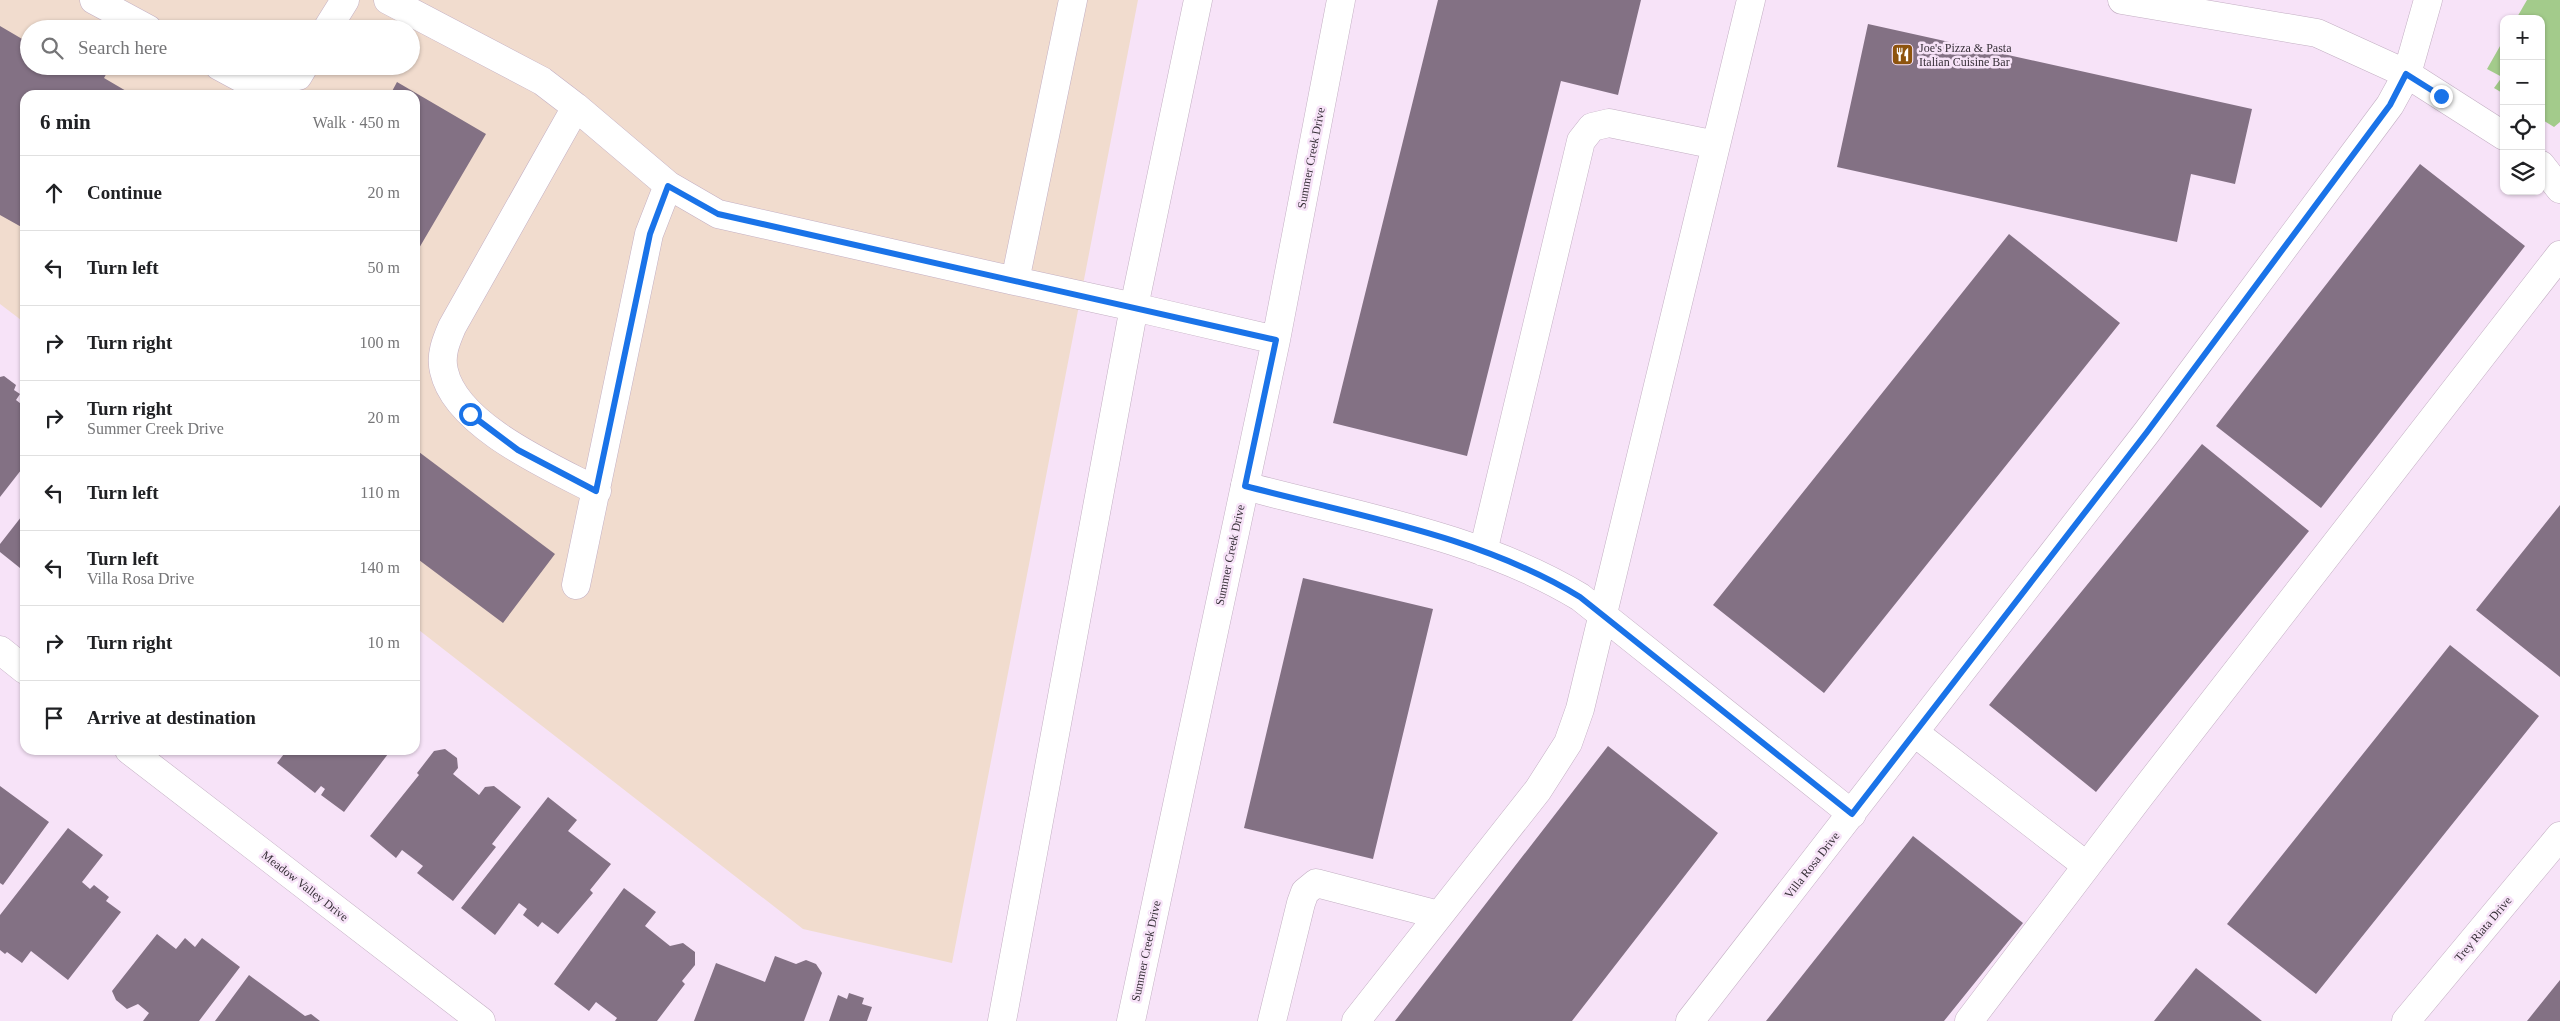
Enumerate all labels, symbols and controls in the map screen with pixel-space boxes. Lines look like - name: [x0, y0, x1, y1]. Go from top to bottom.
- map controls: [2500, 15, 2545, 195]
- button: +: [2500, 15, 2545, 60]
- search box: [20, 20, 420, 75]
- icon: search: [38, 34, 66, 62]
- text: Search here: [78, 37, 167, 58]
- place label: Joe's Pizza & Pasta Italian Cuisine Bar: [1919, 41, 2012, 69]
- restaurant icon: Joe's Pizza & Pasta Italian Cuisine Bar: [1891, 43, 1915, 67]
- button: −: [2500, 60, 2545, 105]
- route end: [2430, 85, 2453, 108]
- button: locate: [2500, 105, 2545, 150]
- street label: Summer Creek Drive: [1294, 106, 1328, 210]
- text: 6 min: [40, 110, 91, 134]
- text: Walk · 450 m: [313, 114, 400, 131]
- button: layers: [2500, 150, 2545, 195]
- icon: ahead: [40, 179, 68, 207]
- text: Continue: [87, 182, 162, 203]
- text: 20 m: [368, 184, 400, 201]
- icon: left: [40, 254, 68, 282]
- text: Turn left: [87, 257, 159, 278]
- text: 50 m: [368, 259, 400, 276]
- icon: right: [40, 329, 68, 357]
- text: Turn right: [87, 332, 172, 353]
- text: 100 m: [360, 334, 400, 351]
- text: Turn right: [87, 398, 172, 419]
- route start: [459, 403, 482, 426]
- icon: right: [40, 404, 68, 432]
- text: 20 m: [368, 409, 400, 426]
- text: Summer Creek Drive: [87, 420, 224, 437]
- icon: left: [40, 479, 68, 507]
- text: Turn left: [87, 482, 159, 503]
- text: 110 m: [360, 484, 400, 501]
- street label: Summer Creek Drive: [1212, 503, 1248, 607]
- text: Turn left: [87, 548, 159, 569]
- icon: left: [40, 554, 68, 582]
- text: 140 m: [360, 559, 400, 576]
- text: Villa Rosa Drive: [87, 570, 194, 587]
- icon: right: [40, 629, 68, 657]
- text: Turn right: [87, 632, 172, 653]
- text: 10 m: [368, 634, 400, 651]
- icon: arrive: [40, 704, 68, 732]
- text: Arrive at destination: [87, 707, 256, 728]
- street label: Villa Rosa Drive: [1782, 829, 1842, 901]
- street label: Meadow Valley Drive: [259, 848, 351, 924]
- street label: Trey Riata Drive: [2452, 894, 2514, 964]
- street label: Summer Creek Drive: [1128, 899, 1164, 1003]

